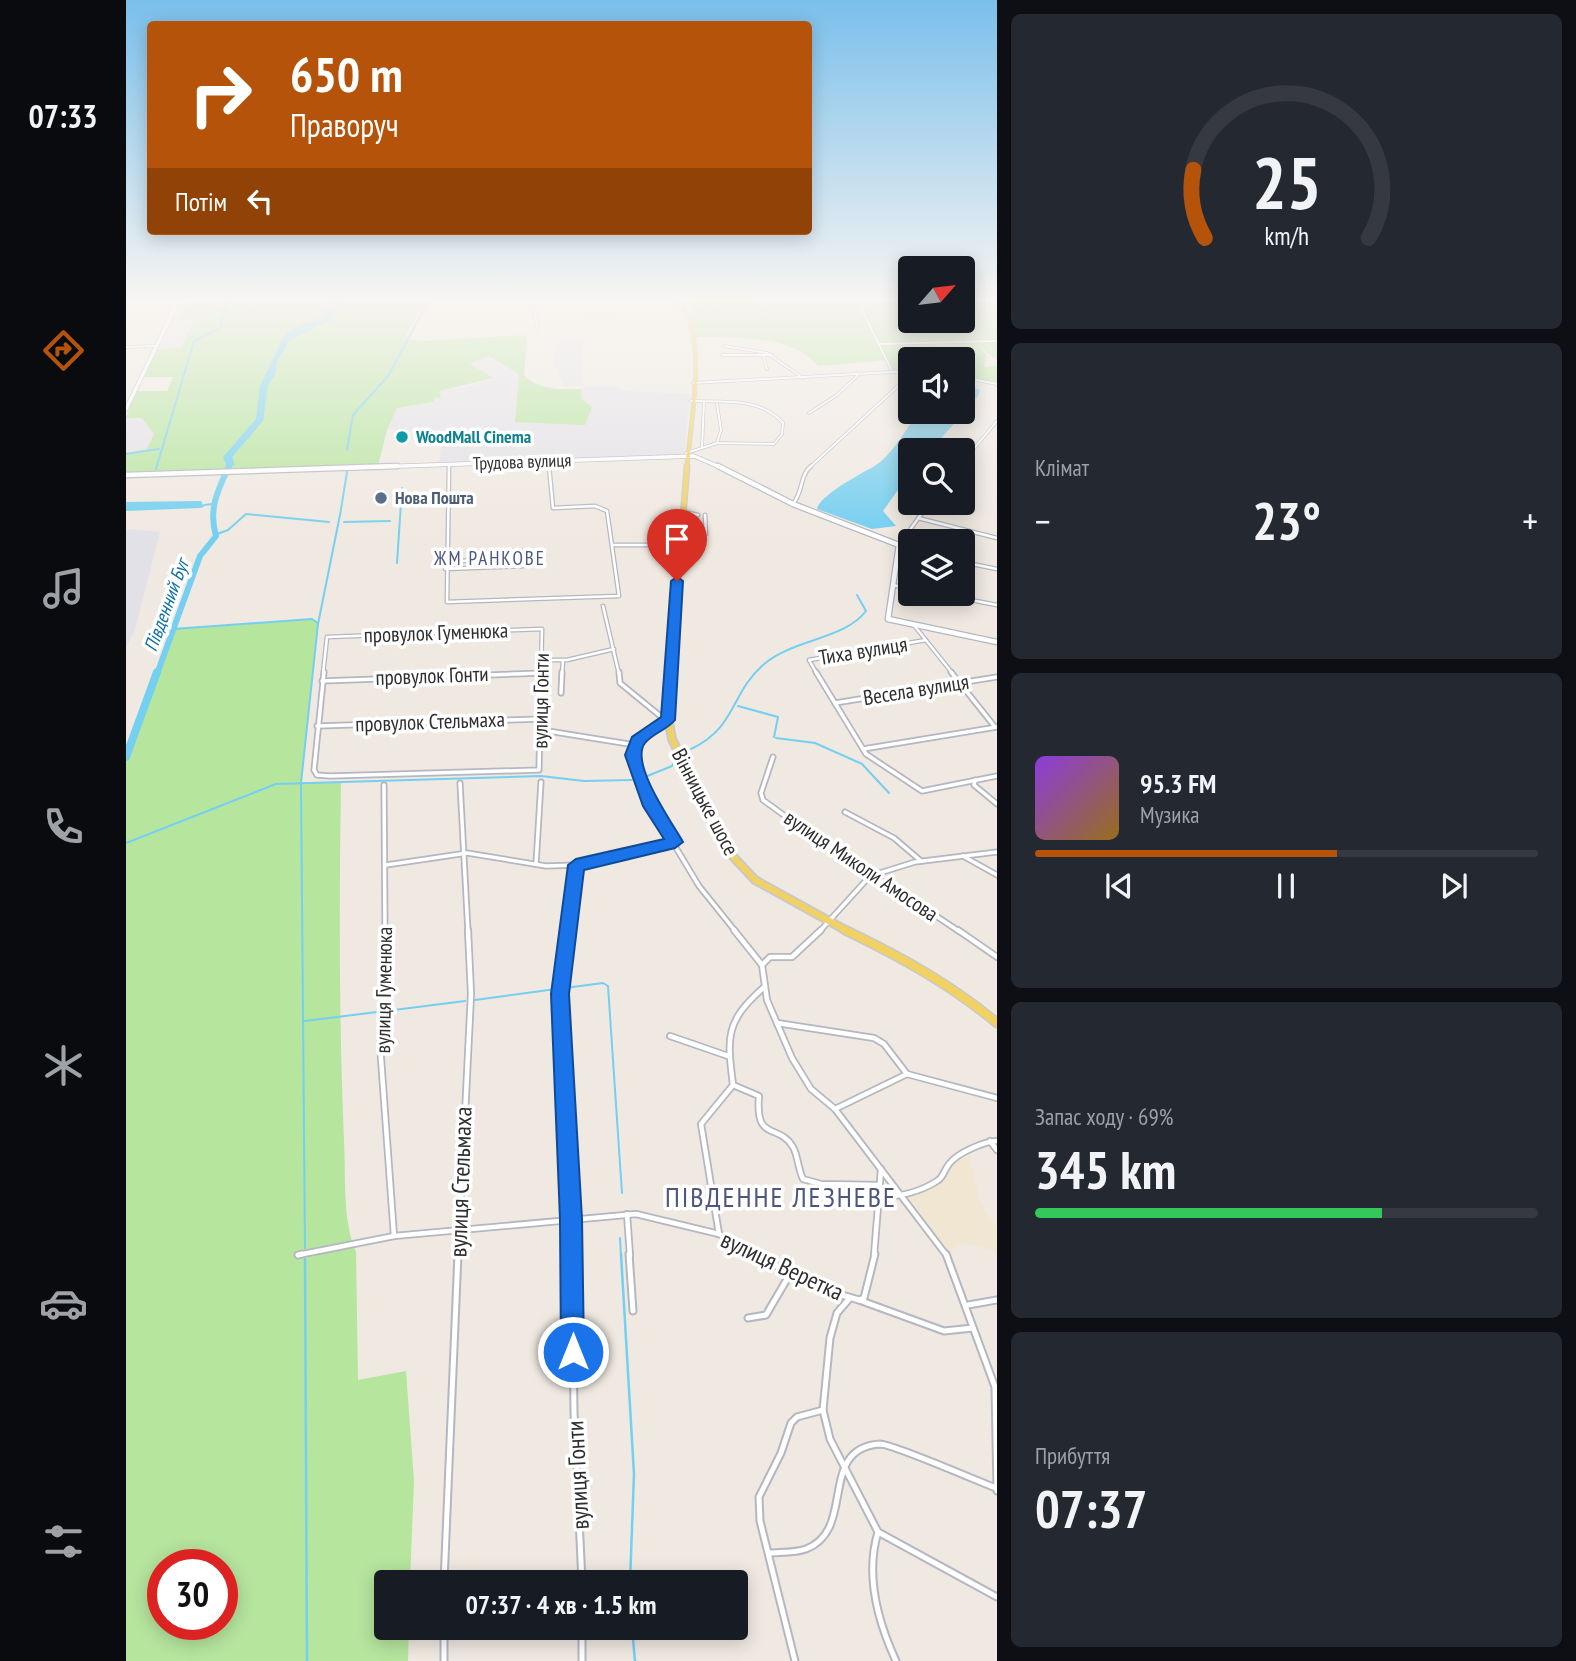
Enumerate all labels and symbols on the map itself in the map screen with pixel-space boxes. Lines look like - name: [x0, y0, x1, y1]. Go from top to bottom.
- north arrow: [898, 256, 975, 332]
- place label: WoodMall Cinema: [415, 425, 531, 448]
- marker: WoodMall Cinema: [394, 429, 410, 445]
- street label: Трудова вулиця: [472, 448, 572, 475]
- place label: Нова Пошта: [395, 486, 474, 509]
- marker: Нова Пошта: [373, 490, 389, 506]
- pin: [647, 509, 707, 581]
- district label: ЖМ РАНКОВЕ: [433, 546, 546, 570]
- water label: Південний Буг: [138, 552, 195, 654]
- street label: провулок Гуменюка: [363, 616, 509, 649]
- street label: Тиха вулиця: [817, 630, 909, 671]
- street label: вулиця Гонти: [526, 653, 555, 749]
- street label: провулок Гонти: [375, 660, 489, 691]
- street label: Весела вулиця: [861, 668, 971, 711]
- street label: провулок Стельмаха: [355, 705, 505, 738]
- street label: Вінницьке шосе: [666, 744, 745, 860]
- street label: вулиця Миколи Амосова: [779, 804, 943, 927]
- street label: вулиця Гуменюка: [369, 926, 398, 1054]
- street label: вулиця Стельмаха: [442, 1106, 479, 1258]
- district label: ПІВДЕННЕ ЛЕЗНЕВЕ: [665, 1178, 897, 1215]
- street label: вулиця Веретка: [716, 1224, 848, 1307]
- position arrow: [536, 1315, 610, 1389]
- street label: вулиця Гонти: [559, 1420, 596, 1530]
- speed limit sign: 30: [147, 1549, 238, 1640]

